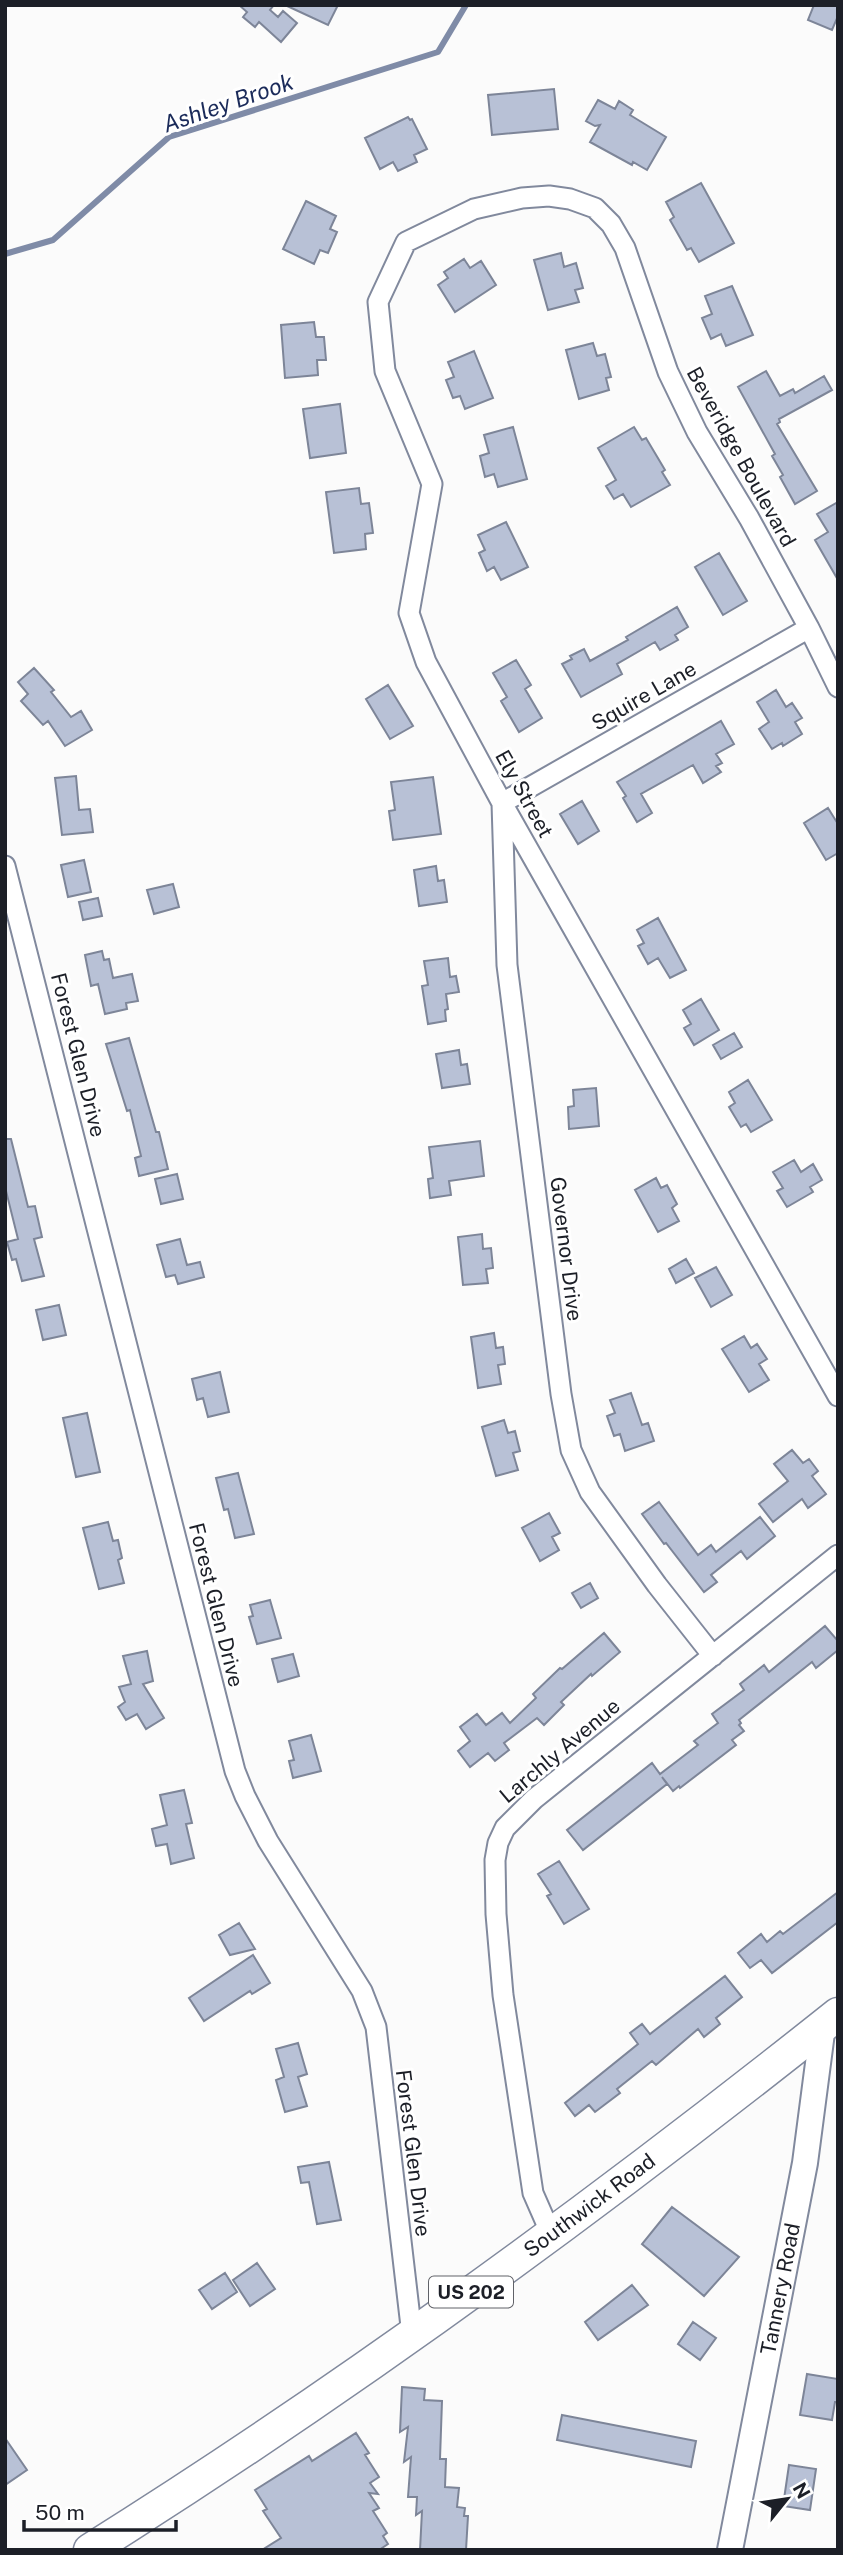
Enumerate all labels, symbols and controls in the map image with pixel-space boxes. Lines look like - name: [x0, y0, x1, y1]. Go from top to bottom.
- water label: Ashley Brook: [159, 67, 297, 137]
- street label: Beveridge Boulevard: [682, 362, 801, 551]
- street label: Squire Lane: [587, 656, 700, 736]
- street label: Ely Street: [490, 746, 559, 842]
- street label: Forest Glen Drive: [46, 970, 111, 1139]
- street label: Governor Drive: [545, 1175, 588, 1322]
- street label: Forest Glen Drive: [184, 1520, 249, 1689]
- street label: Larchly Avenue: [495, 1693, 625, 1808]
- street label: Forest Glen Drive: [391, 2068, 436, 2238]
- street label: Southwick Road: [519, 2148, 660, 2262]
- street label: Tannery Road: [755, 2221, 805, 2357]
- road number: US 202: [429, 2276, 513, 2308]
- north arrow: [752, 2464, 822, 2534]
- text: N: [788, 2479, 815, 2502]
- scale bar: [24, 2488, 177, 2532]
- text: 50 m: [35, 2500, 85, 2525]

